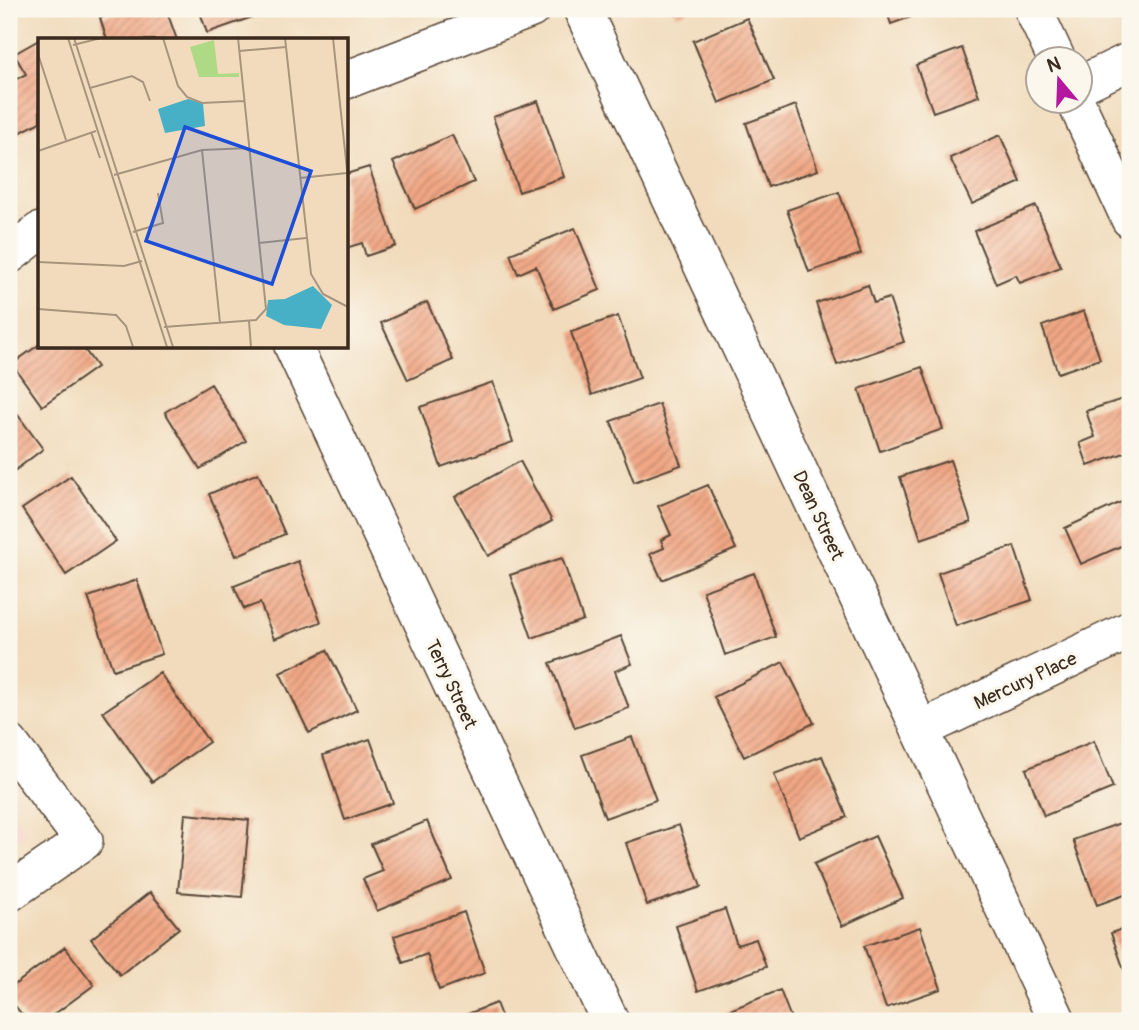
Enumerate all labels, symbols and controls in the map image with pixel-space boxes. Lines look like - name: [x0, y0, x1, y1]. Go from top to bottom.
- inset map: [38, 38, 348, 348]
- north arrow: [1024, 46, 1094, 116]
- text: N: [1044, 51, 1064, 78]
- street label: Dean Street: [787, 467, 849, 564]
- street label: Terry Street: [420, 636, 482, 733]
- street label: Mercury Place: [970, 646, 1081, 715]

